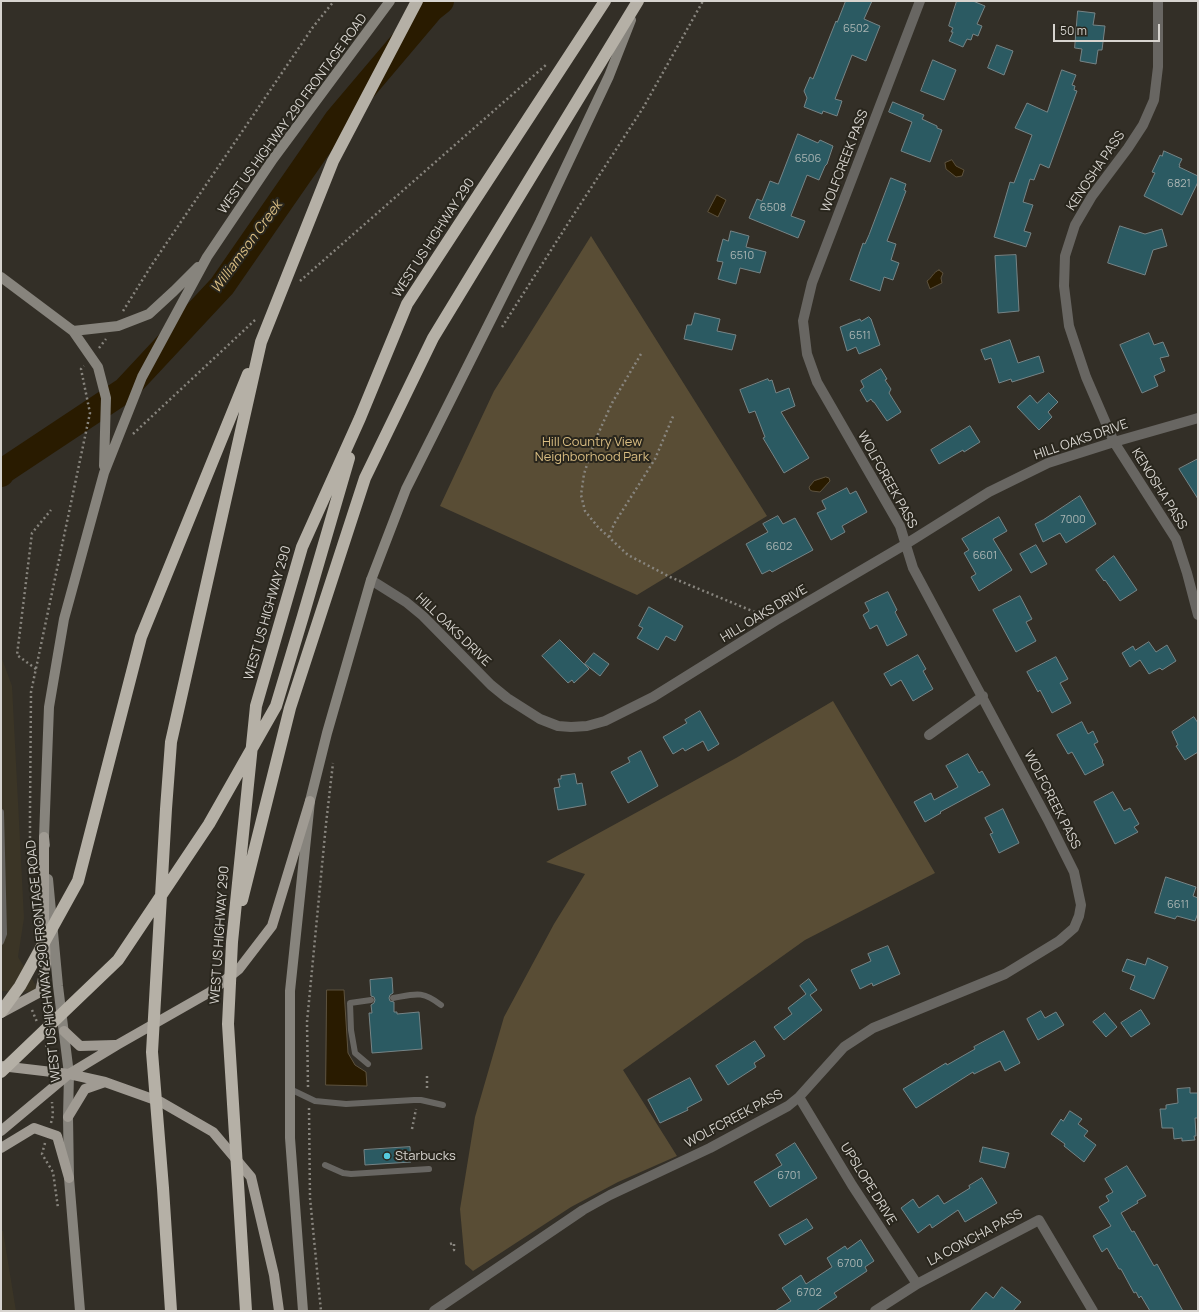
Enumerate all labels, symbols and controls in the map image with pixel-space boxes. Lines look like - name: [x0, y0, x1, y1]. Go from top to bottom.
- street label: WEST US HIGHWAY 290 FRONTAGE ROAD: [215, 11, 371, 217]
- scale bar: [1055, 16, 1162, 42]
- house number: 6502: [843, 22, 869, 36]
- text: 50 m: [1060, 22, 1087, 39]
- street label: WOLFCREEK PASS: [818, 108, 872, 214]
- street label: KENOSHA PASS: [1064, 128, 1128, 214]
- house number: 6506: [795, 152, 821, 166]
- street label: WEST US HIGHWAY 290: [390, 176, 478, 300]
- house number: 6821: [1167, 177, 1191, 191]
- water label: Williamson Creek: [208, 197, 286, 297]
- house number: 6508: [760, 201, 786, 215]
- house number: 6510: [730, 249, 754, 263]
- house number: 6511: [849, 329, 871, 343]
- street label: HILL OAKS DRIVE: [1032, 417, 1130, 463]
- street label: WOLFCREEK PASS: [854, 429, 920, 531]
- park label: Hill Country View Neighborhood Park: [535, 434, 649, 465]
- street label: KENOSHA PASS: [1128, 446, 1190, 532]
- house number: 7000: [1060, 513, 1086, 527]
- house number: 6602: [766, 540, 792, 554]
- street label: WEST US HIGHWAY 290: [241, 544, 295, 682]
- house number: 6601: [973, 549, 997, 563]
- street label: HILL OAKS DRIVE: [718, 582, 810, 646]
- street label: HILL OAKS DRIVE: [412, 590, 494, 670]
- street label: WOLFCREEK PASS: [1020, 748, 1084, 852]
- street label: WEST US HIGHWAY 290 FRONTAGE ROAD: [24, 839, 64, 1083]
- street label: WEST US HIGHWAY 290: [207, 865, 233, 1005]
- house number: 6611: [1167, 898, 1189, 912]
- street label: WOLFCREEK PASS: [682, 1087, 786, 1151]
- street label: UPSLOPE DRIVE: [837, 1140, 899, 1228]
- place label: Starbucks: [395, 1148, 456, 1164]
- marker: Starbucks: [382, 1151, 392, 1161]
- house number: 6701: [777, 1169, 801, 1183]
- street label: LA CONCHA PASS: [925, 1206, 1025, 1270]
- house number: 6700: [837, 1257, 863, 1271]
- house number: 6702: [796, 1286, 822, 1300]

